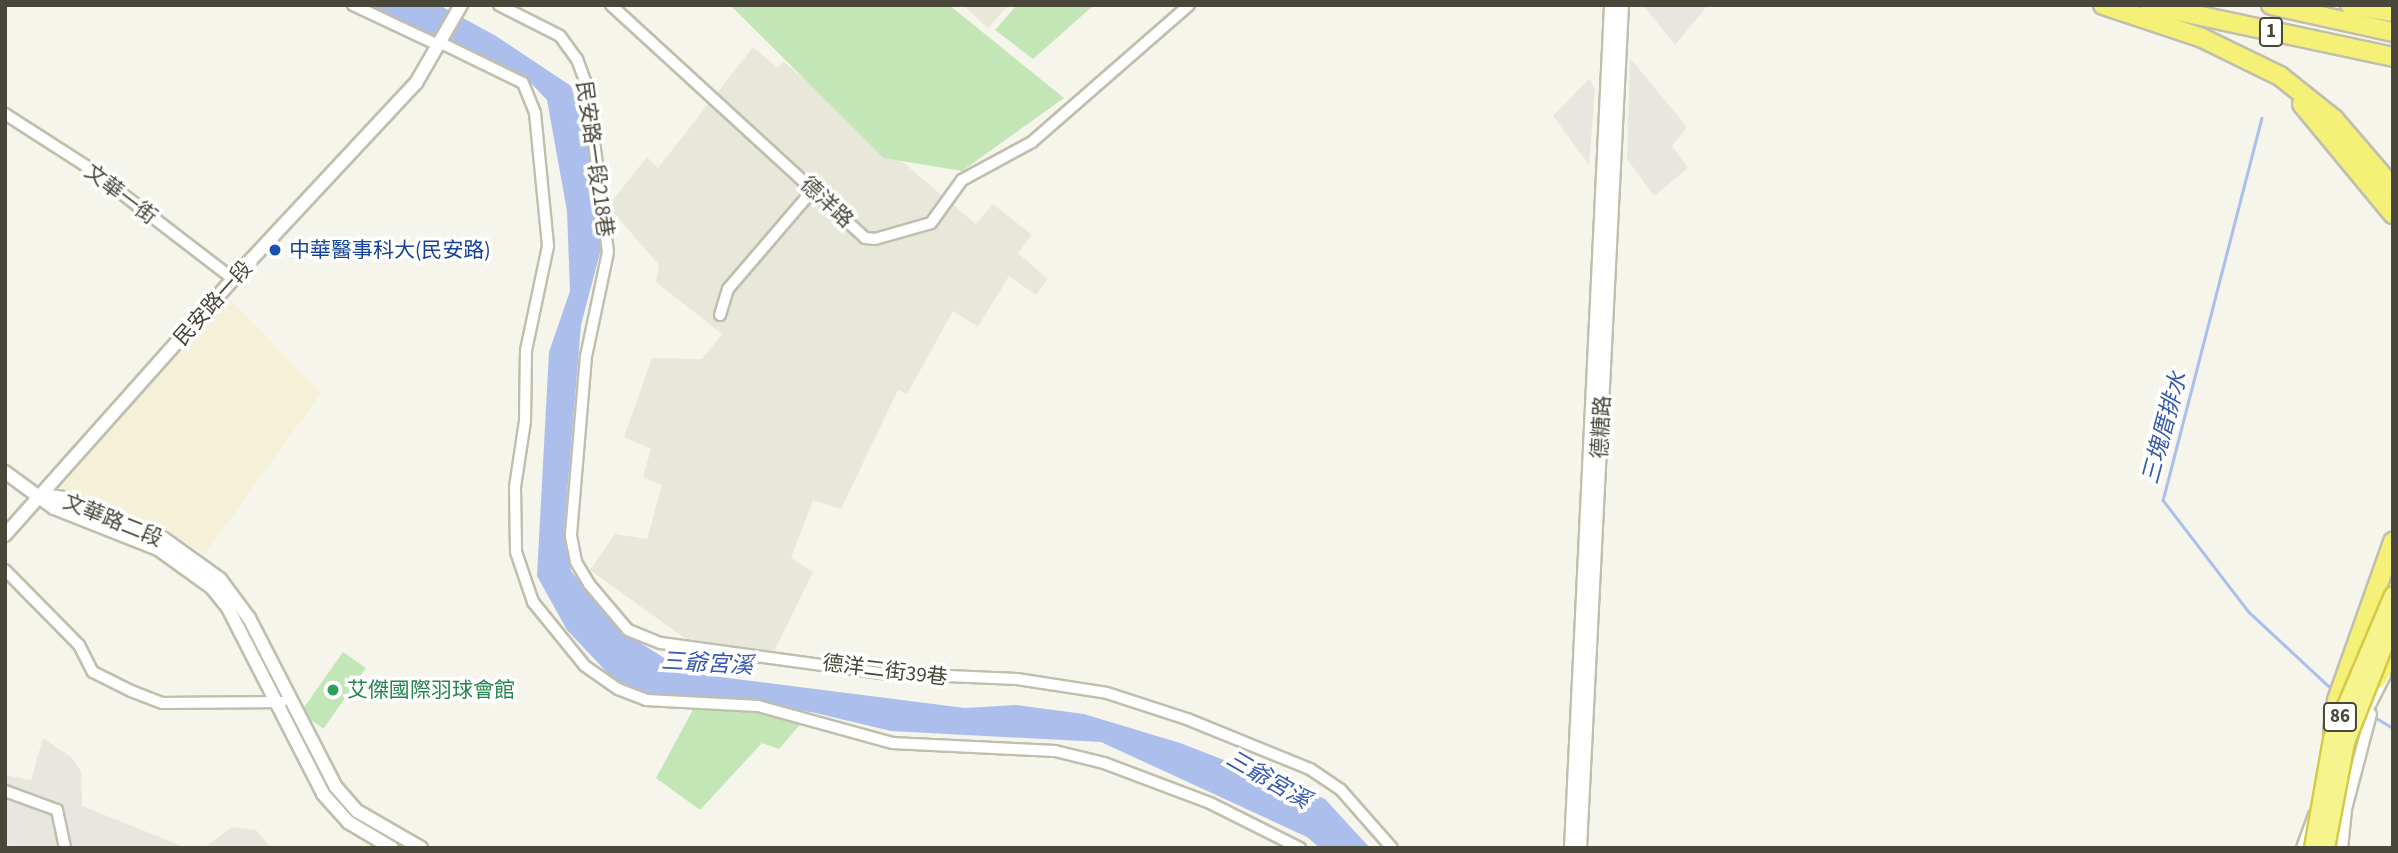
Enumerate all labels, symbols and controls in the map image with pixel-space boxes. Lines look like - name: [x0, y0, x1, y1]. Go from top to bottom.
- road number: 1: [2259, 16, 2283, 48]
- street label: 民安路一段218巷: [572, 79, 618, 239]
- street label: 文華一街: [80, 159, 162, 229]
- street label: 德洋路: [795, 171, 859, 233]
- place label: 中華醫事科大(民安路): [289, 237, 491, 263]
- marker: 中華醫事科大(民安路): [267, 242, 283, 258]
- street label: 民安路一段: [169, 256, 257, 350]
- water label: 三塊厝排水: [2137, 369, 2193, 487]
- street label: 德糖路: [1587, 395, 1615, 459]
- street label: 文華路二段: [60, 489, 166, 551]
- water label: 三爺宮溪: [660, 648, 754, 680]
- street label: 德洋二街39巷: [821, 650, 949, 690]
- place label: 艾傑國際羽球會館: [347, 677, 515, 703]
- marker: 艾傑國際羽球會館: [325, 682, 341, 698]
- road number: 86: [2322, 702, 2358, 732]
- water label: 三爺宮溪: [1221, 745, 1315, 815]

